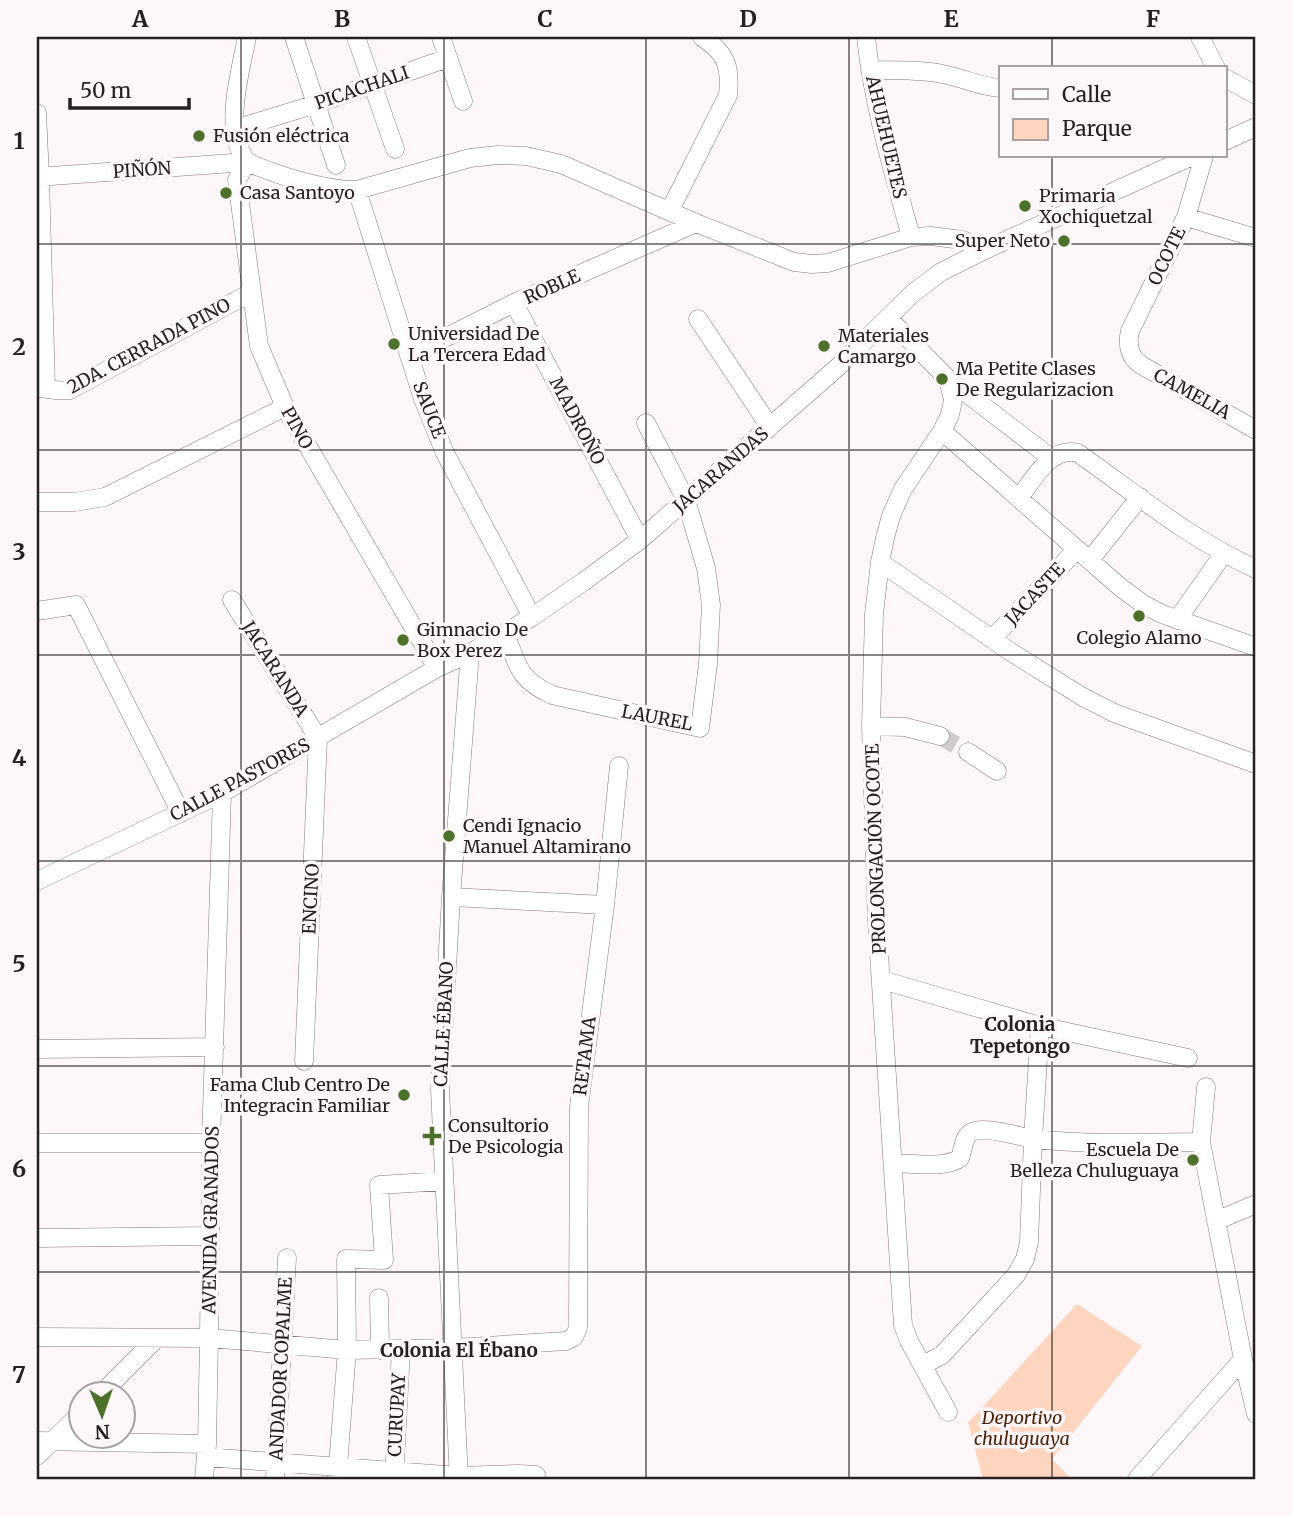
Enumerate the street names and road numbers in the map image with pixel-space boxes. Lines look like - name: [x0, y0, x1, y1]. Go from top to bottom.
- street label: PICACHALI: [312, 61, 412, 114]
- street label: AHUEHUETES: [861, 72, 912, 201]
- street label: PIÑÓN: [112, 156, 172, 183]
- street label: OCOTE: [1143, 222, 1191, 289]
- street label: ROBLE: [520, 264, 584, 309]
- street label: 2DA. CERRADA PINO: [63, 293, 234, 398]
- street label: CAMELIA: [1150, 363, 1235, 424]
- street label: MADROÑO: [545, 373, 610, 469]
- street label: SAUCE: [408, 378, 451, 442]
- street label: PINO: [276, 403, 318, 453]
- street label: JACARANDAS: [667, 422, 773, 518]
- street label: JACASTE: [999, 557, 1070, 631]
- street label: JACARANDA: [236, 616, 314, 721]
- street label: LAUREL: [620, 699, 695, 736]
- street label: CALLE PASTORES: [166, 733, 314, 826]
- street label: PROLONGACIÓN OCOTE: [860, 743, 891, 955]
- street label: ENCINO: [297, 863, 324, 935]
- street label: CALLE ÉBANO: [429, 961, 458, 1087]
- street label: RETAMA: [568, 1015, 601, 1097]
- street label: AVENIDA GRANADOS: [197, 1125, 224, 1315]
- street label: ANDADOR COPALME: [264, 1276, 297, 1462]
- street label: CURUPAY: [383, 1372, 410, 1457]

